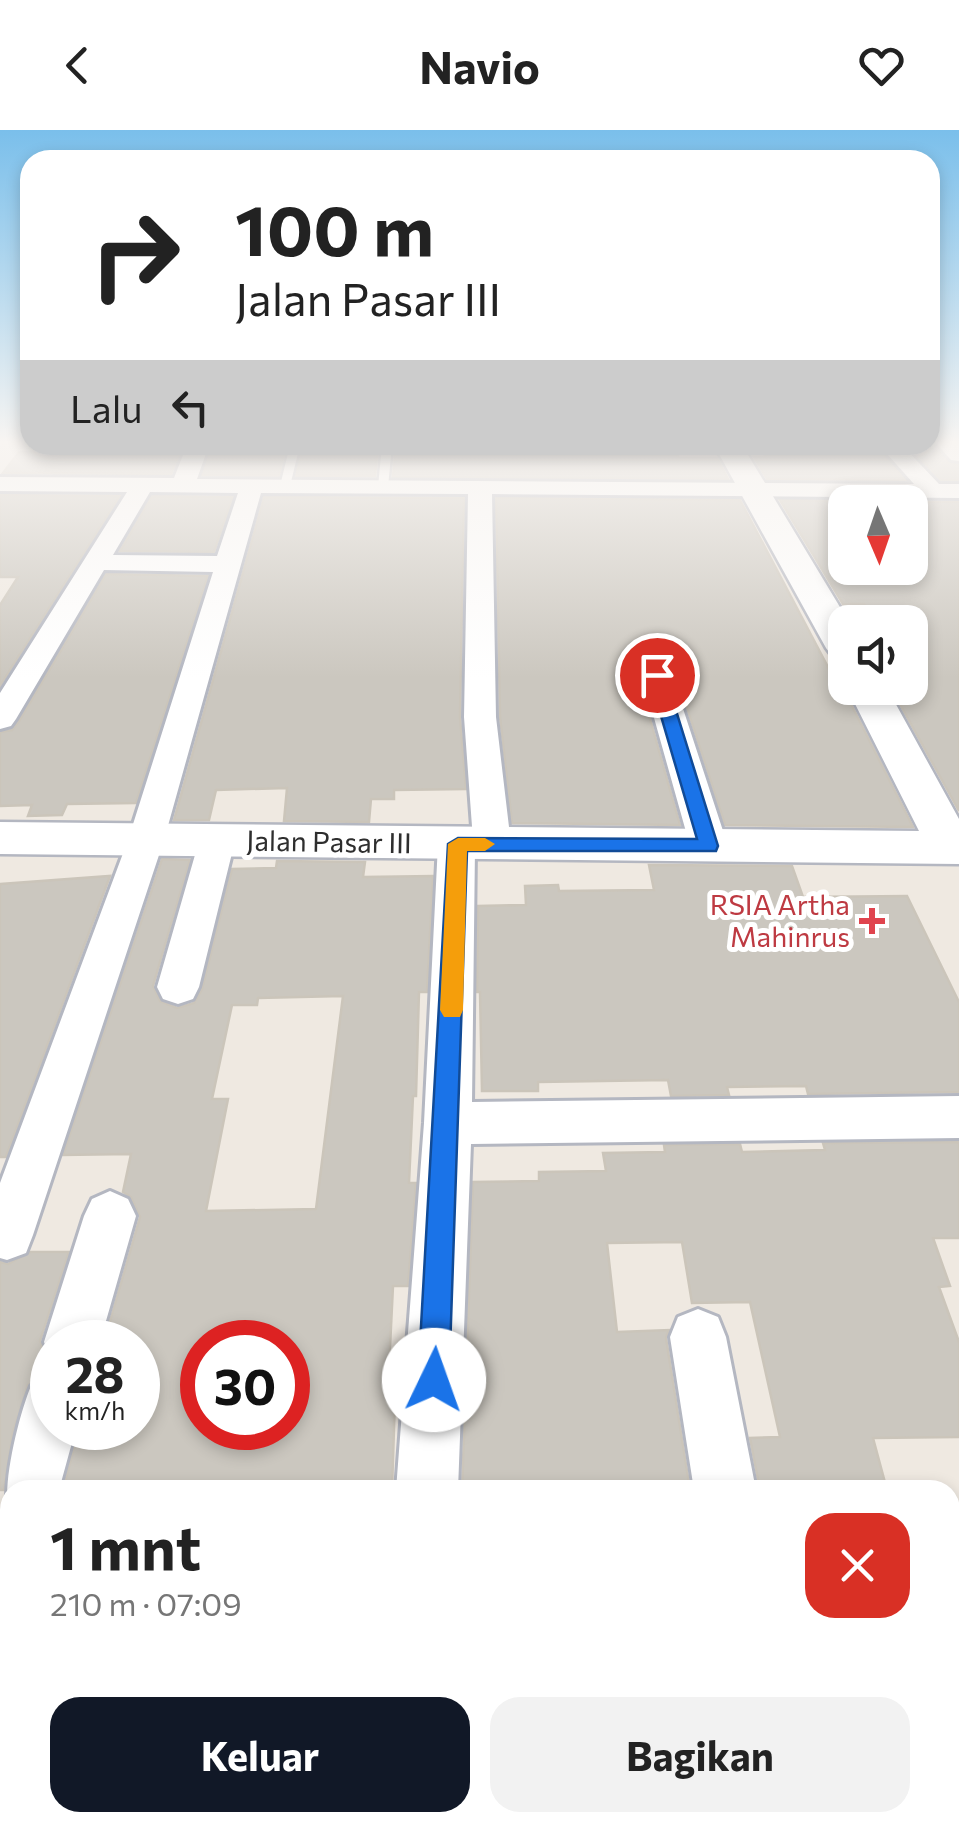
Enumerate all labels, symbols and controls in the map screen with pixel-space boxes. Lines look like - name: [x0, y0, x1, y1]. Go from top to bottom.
- icon: back: [50, 38, 105, 93]
- text: Navio: [419, 38, 540, 93]
- icon: heart: [854, 38, 909, 93]
- text: 100 m: [235, 185, 434, 270]
- icon: right: [70, 190, 200, 320]
- text: Jalan Pasar III: [235, 270, 501, 325]
- icon: left: [163, 380, 218, 435]
- text: Lalu: [70, 384, 143, 431]
- north arrow: [828, 485, 928, 585]
- map controls: [828, 485, 928, 705]
- button: sound: [828, 605, 928, 705]
- pin: [615, 633, 700, 718]
- icon: arrive: [630, 648, 685, 703]
- street label: Jalan Pasar III: [246, 823, 412, 859]
- place label: RSIA Artha Mahinrus: [710, 887, 850, 953]
- marker: RSIA Artha Mahinrus: [859, 908, 885, 934]
- speed limit sign: 30: [180, 1320, 310, 1450]
- position arrow: [382, 1328, 486, 1432]
- text: 28: [65, 1342, 125, 1403]
- text: km/h: [65, 1395, 125, 1425]
- text: 1 mnt: [50, 1509, 201, 1582]
- button: close: [805, 1513, 910, 1618]
- text: 210 m · 07:09: [50, 1583, 242, 1623]
- button: Keluar: [50, 1697, 470, 1812]
- button: Bagikan: [490, 1697, 910, 1812]

